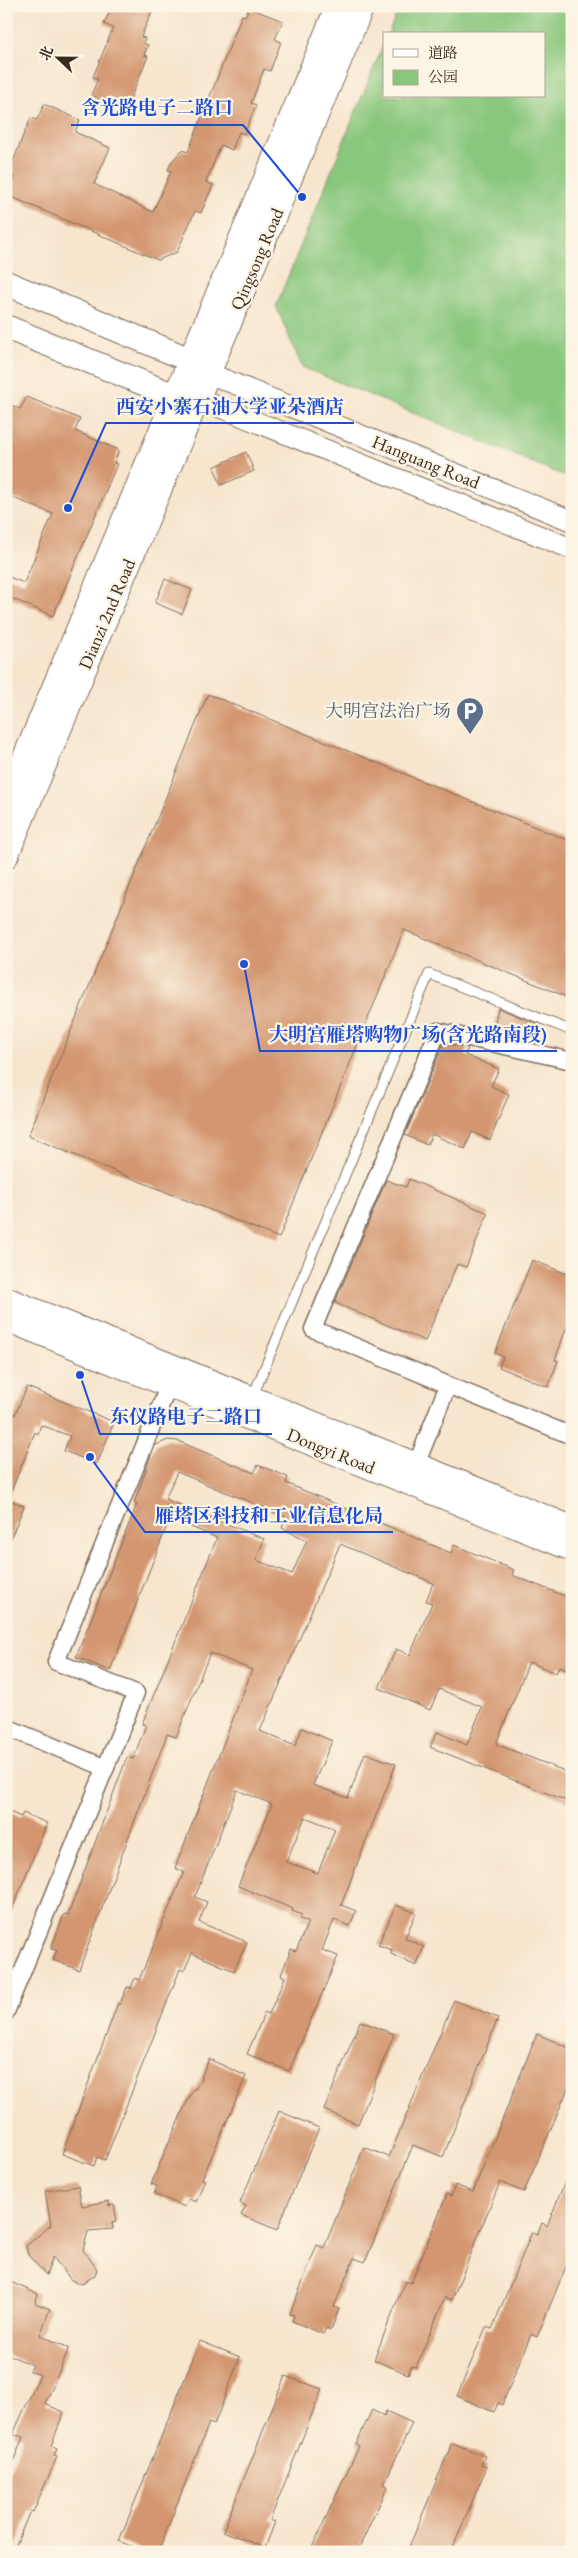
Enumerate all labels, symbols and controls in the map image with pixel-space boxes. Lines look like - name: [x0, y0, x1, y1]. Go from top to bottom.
- north arrow: [32, 32, 82, 82]
- legend: [383, 32, 546, 98]
- text: 北: [35, 43, 57, 63]
- text: 道路: [428, 43, 458, 62]
- text: 公园: [428, 67, 458, 86]
- callout: 含光路电子二路口: [71, 91, 243, 125]
- text: 含光路电子二路口: [81, 95, 233, 120]
- street label: Qingsong Road: [225, 203, 289, 313]
- callout: 西安小寨石油大学亚朵酒店: [106, 389, 354, 423]
- text: 西安小寨石油大学亚朵酒店: [116, 394, 344, 419]
- street label: Hanguang Road: [369, 429, 484, 494]
- street label: Dianzi 2nd Road: [73, 554, 141, 673]
- parking icon: 大明宫法治广场: [455, 696, 485, 735]
- place label: 大明宫法治广场: [325, 699, 451, 722]
- callout: 大明宫雁塔购物广场(含光路南段): [260, 1017, 557, 1051]
- text: 大明宫雁塔购物广场(含光路南段): [269, 1022, 547, 1047]
- callout: 东仪路电子二路口: [100, 1400, 272, 1434]
- text: 东仪路电子二路口: [110, 1404, 262, 1429]
- street label: Dongyi Road: [284, 1422, 380, 1479]
- callout: 雁塔区科技和工业信息化局: [145, 1498, 393, 1532]
- text: 雁塔区科技和工业信息化局: [155, 1503, 383, 1528]

